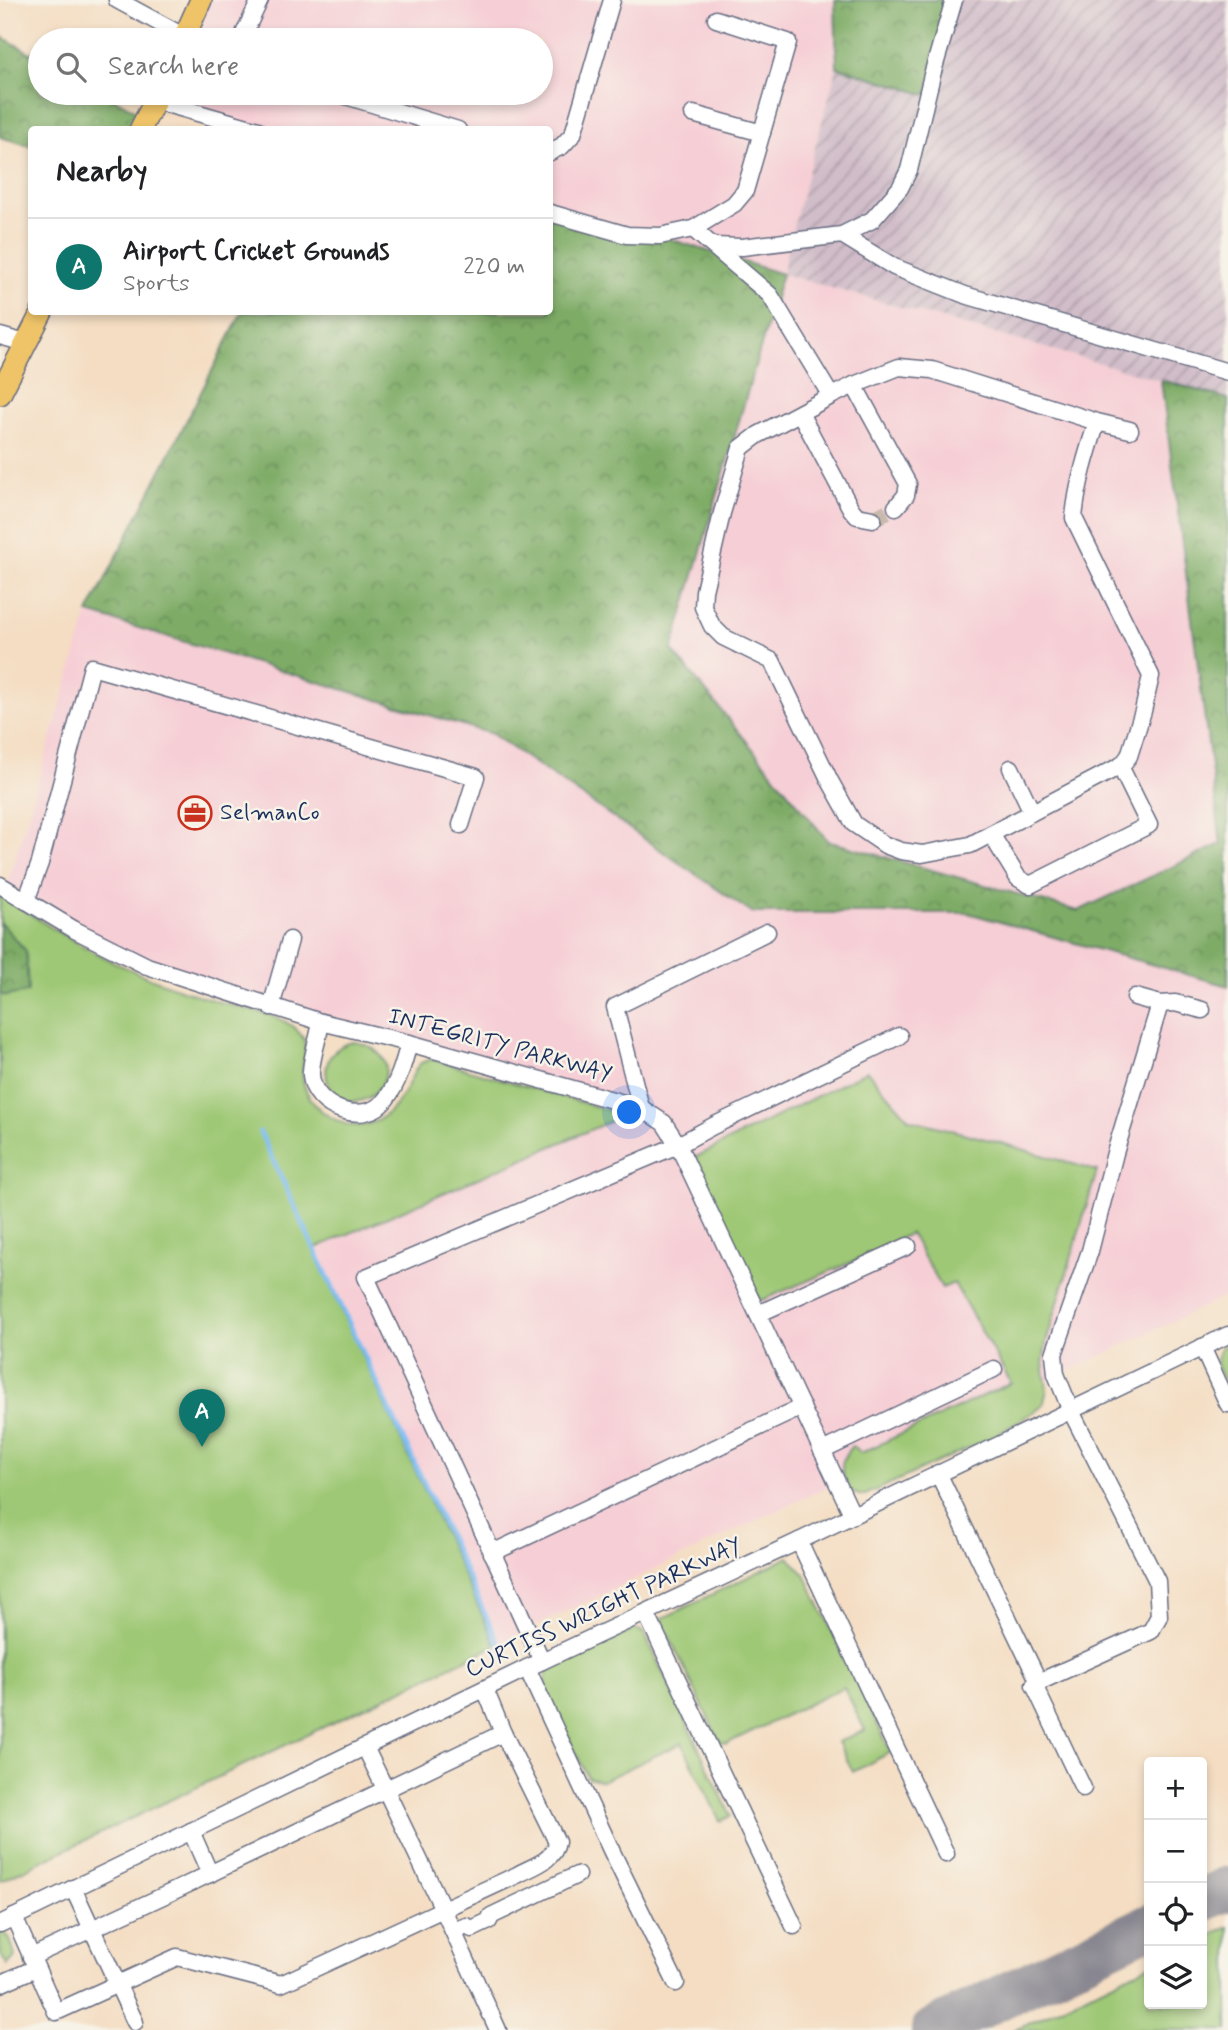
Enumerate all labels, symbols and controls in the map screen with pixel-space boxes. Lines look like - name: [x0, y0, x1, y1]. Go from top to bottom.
- search box: [28, 28, 553, 105]
- icon: search: [52, 48, 90, 86]
- text: Search here: [108, 50, 239, 84]
- text: Nearby: [56, 152, 147, 191]
- text: Airport Cricket Grounds: [123, 235, 390, 269]
- text: A: [71, 252, 87, 282]
- text: 220 m: [463, 252, 525, 282]
- text: Sports: [123, 269, 190, 299]
- office icon: SelmanCo: [176, 794, 214, 832]
- place label: SelmanCo: [220, 798, 320, 828]
- street label: INTEGRITY PARKWAY: [385, 1002, 615, 1090]
- your location: [612, 1095, 646, 1129]
- pin: A: [179, 1389, 225, 1447]
- street label: CURTISS WRIGHT PARKWAY: [461, 1531, 747, 1685]
- map controls: [1144, 1757, 1207, 2009]
- button: +: [1144, 1757, 1207, 1820]
- button: −: [1144, 1820, 1207, 1883]
- button: locate: [1144, 1883, 1207, 1946]
- button: layers: [1144, 1946, 1207, 2009]

